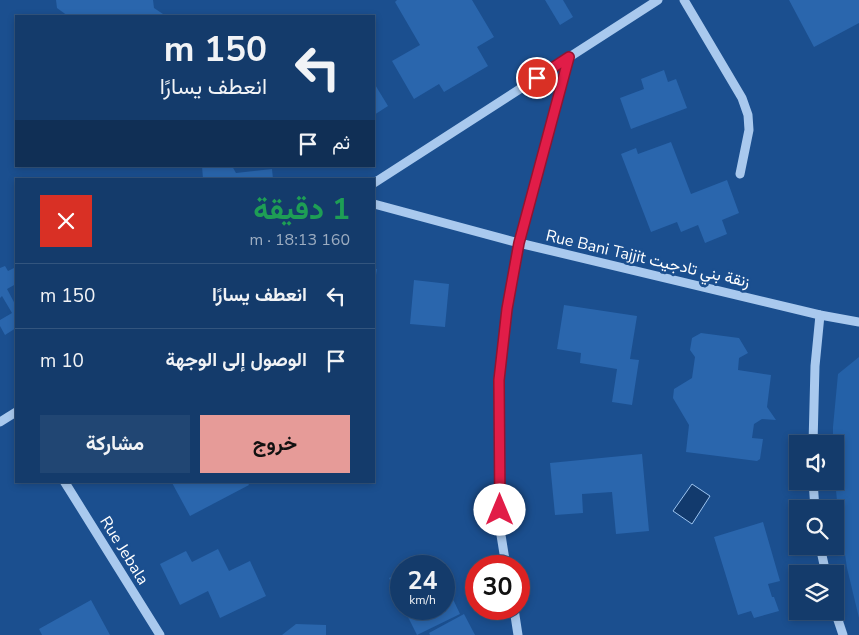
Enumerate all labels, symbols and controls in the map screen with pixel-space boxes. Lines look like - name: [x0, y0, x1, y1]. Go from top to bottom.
- text: 150 m: [164, 26, 267, 73]
- icon: left: [285, 35, 350, 100]
- pin: [516, 57, 558, 99]
- icon: arrive: [523, 64, 551, 92]
- text: انعطف يسارًا: [160, 72, 267, 102]
- icon: arrive: [294, 130, 322, 158]
- text: ثم: [332, 130, 350, 156]
- text: 1 دقيقة: [253, 189, 350, 230]
- button: close: [40, 195, 92, 247]
- street label: Rue Bani Tajjit زنقة بني تادجيت: [543, 225, 752, 295]
- text: 160 m · 18:13: [249, 229, 350, 251]
- text: انعطف يسارًا: [212, 282, 307, 308]
- icon: left: [322, 282, 350, 310]
- text: 150 m: [40, 283, 95, 309]
- text: الوصول إلى الوجهة: [165, 347, 307, 373]
- icon: arrive: [322, 347, 350, 375]
- text: 10 m: [40, 348, 84, 374]
- button: مشاركة: [40, 415, 190, 473]
- button: خروج: [200, 415, 350, 473]
- map controls: [789, 435, 844, 620]
- button: sound: [789, 435, 844, 490]
- position arrow: [473, 483, 525, 535]
- button: search: [789, 500, 844, 555]
- street label: Rue Jebala: [94, 512, 154, 589]
- speed limit sign: 30: [465, 555, 530, 620]
- text: 24: [407, 564, 438, 598]
- button: layers: [789, 565, 844, 620]
- text: km/h: [409, 592, 436, 608]

